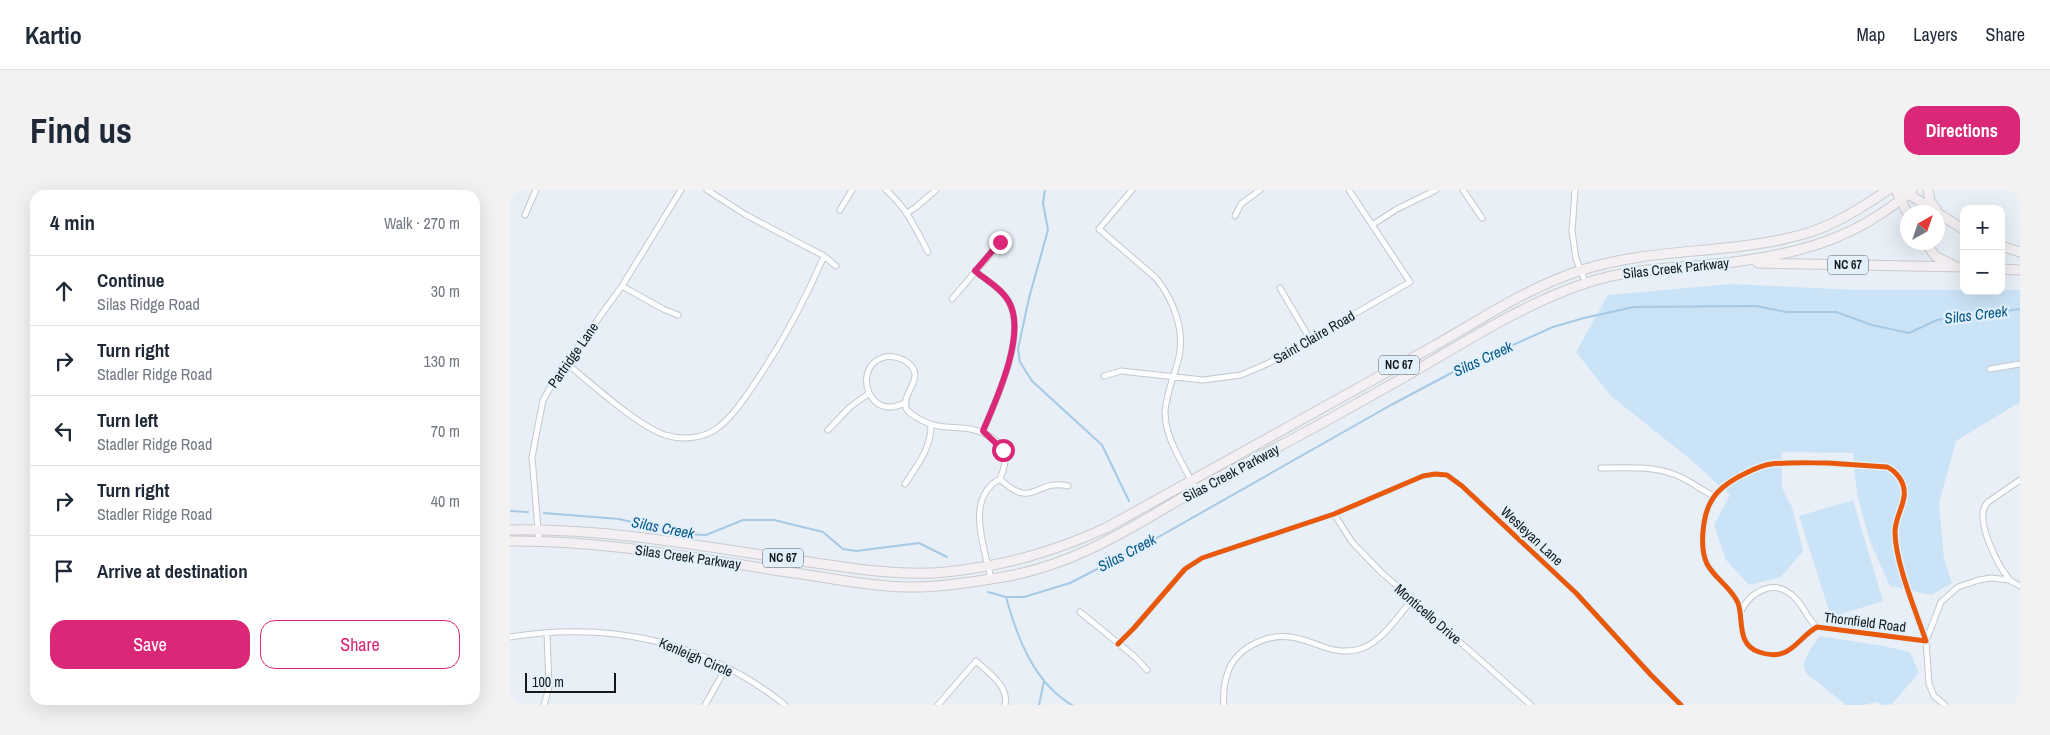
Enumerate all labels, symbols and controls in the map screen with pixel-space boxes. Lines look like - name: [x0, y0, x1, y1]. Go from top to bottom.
- text: Kartio: [25, 19, 82, 51]
- text: Map: [1857, 22, 1885, 47]
- text: Layers: [1913, 22, 1958, 47]
- text: Share: [1986, 22, 2025, 47]
- button: Directions: [1904, 106, 2020, 155]
- text: Find us: [30, 107, 132, 154]
- north arrow: [1900, 205, 1945, 250]
- map controls: [1960, 205, 2005, 295]
- button: +: [1960, 205, 2005, 250]
- text: 4 min: [50, 208, 95, 237]
- text: Walk · 270 m: [384, 212, 460, 234]
- route end: [989, 231, 1012, 254]
- button: −: [1960, 250, 2005, 295]
- street label: Silas Creek Parkway: [1622, 253, 1730, 283]
- road number: NC 67: [1828, 256, 1868, 274]
- text: Continue: [97, 267, 165, 293]
- icon: ahead: [50, 277, 78, 305]
- text: 30 m: [431, 280, 460, 302]
- text: Silas Ridge Road: [97, 293, 200, 315]
- water label: Silas Creek: [1943, 300, 2010, 329]
- street label: Saint Claire Road: [1270, 306, 1358, 368]
- street label: Partridge Lane: [544, 319, 602, 391]
- water label: Silas Creek: [1450, 335, 1517, 381]
- text: Turn right: [97, 337, 169, 363]
- icon: right: [50, 347, 78, 375]
- text: 130 m: [424, 350, 460, 372]
- road number: NC 67: [1379, 356, 1419, 374]
- text: Stadler Ridge Road: [97, 363, 212, 385]
- text: Turn left: [97, 407, 158, 433]
- icon: left: [50, 417, 78, 445]
- text: 70 m: [431, 420, 460, 442]
- text: Stadler Ridge Road: [97, 433, 212, 455]
- route start: [992, 439, 1015, 462]
- street label: Silas Creek Parkway: [1180, 440, 1282, 506]
- text: Turn right: [97, 477, 169, 503]
- icon: right: [50, 487, 78, 515]
- text: 40 m: [431, 490, 460, 512]
- text: Stadler Ridge Road: [97, 503, 212, 525]
- street label: Wesleyan Lane: [1497, 503, 1567, 569]
- water label: Silas Creek: [630, 511, 697, 544]
- water label: Silas Creek: [1094, 528, 1161, 577]
- street label: Silas Creek Parkway: [634, 541, 742, 573]
- road number: NC 67: [763, 548, 803, 568]
- icon: arrive: [50, 557, 78, 585]
- text: Arrive at destination: [97, 558, 248, 584]
- street label: Monticello Drive: [1391, 580, 1465, 648]
- street label: Thornfield Road: [1823, 608, 1907, 636]
- button: Save: [50, 620, 250, 669]
- button: Share: [260, 620, 460, 669]
- street label: Kenleigh Circle: [656, 633, 736, 681]
- scale bar: [525, 670, 616, 693]
- text: 100 m: [532, 673, 564, 691]

